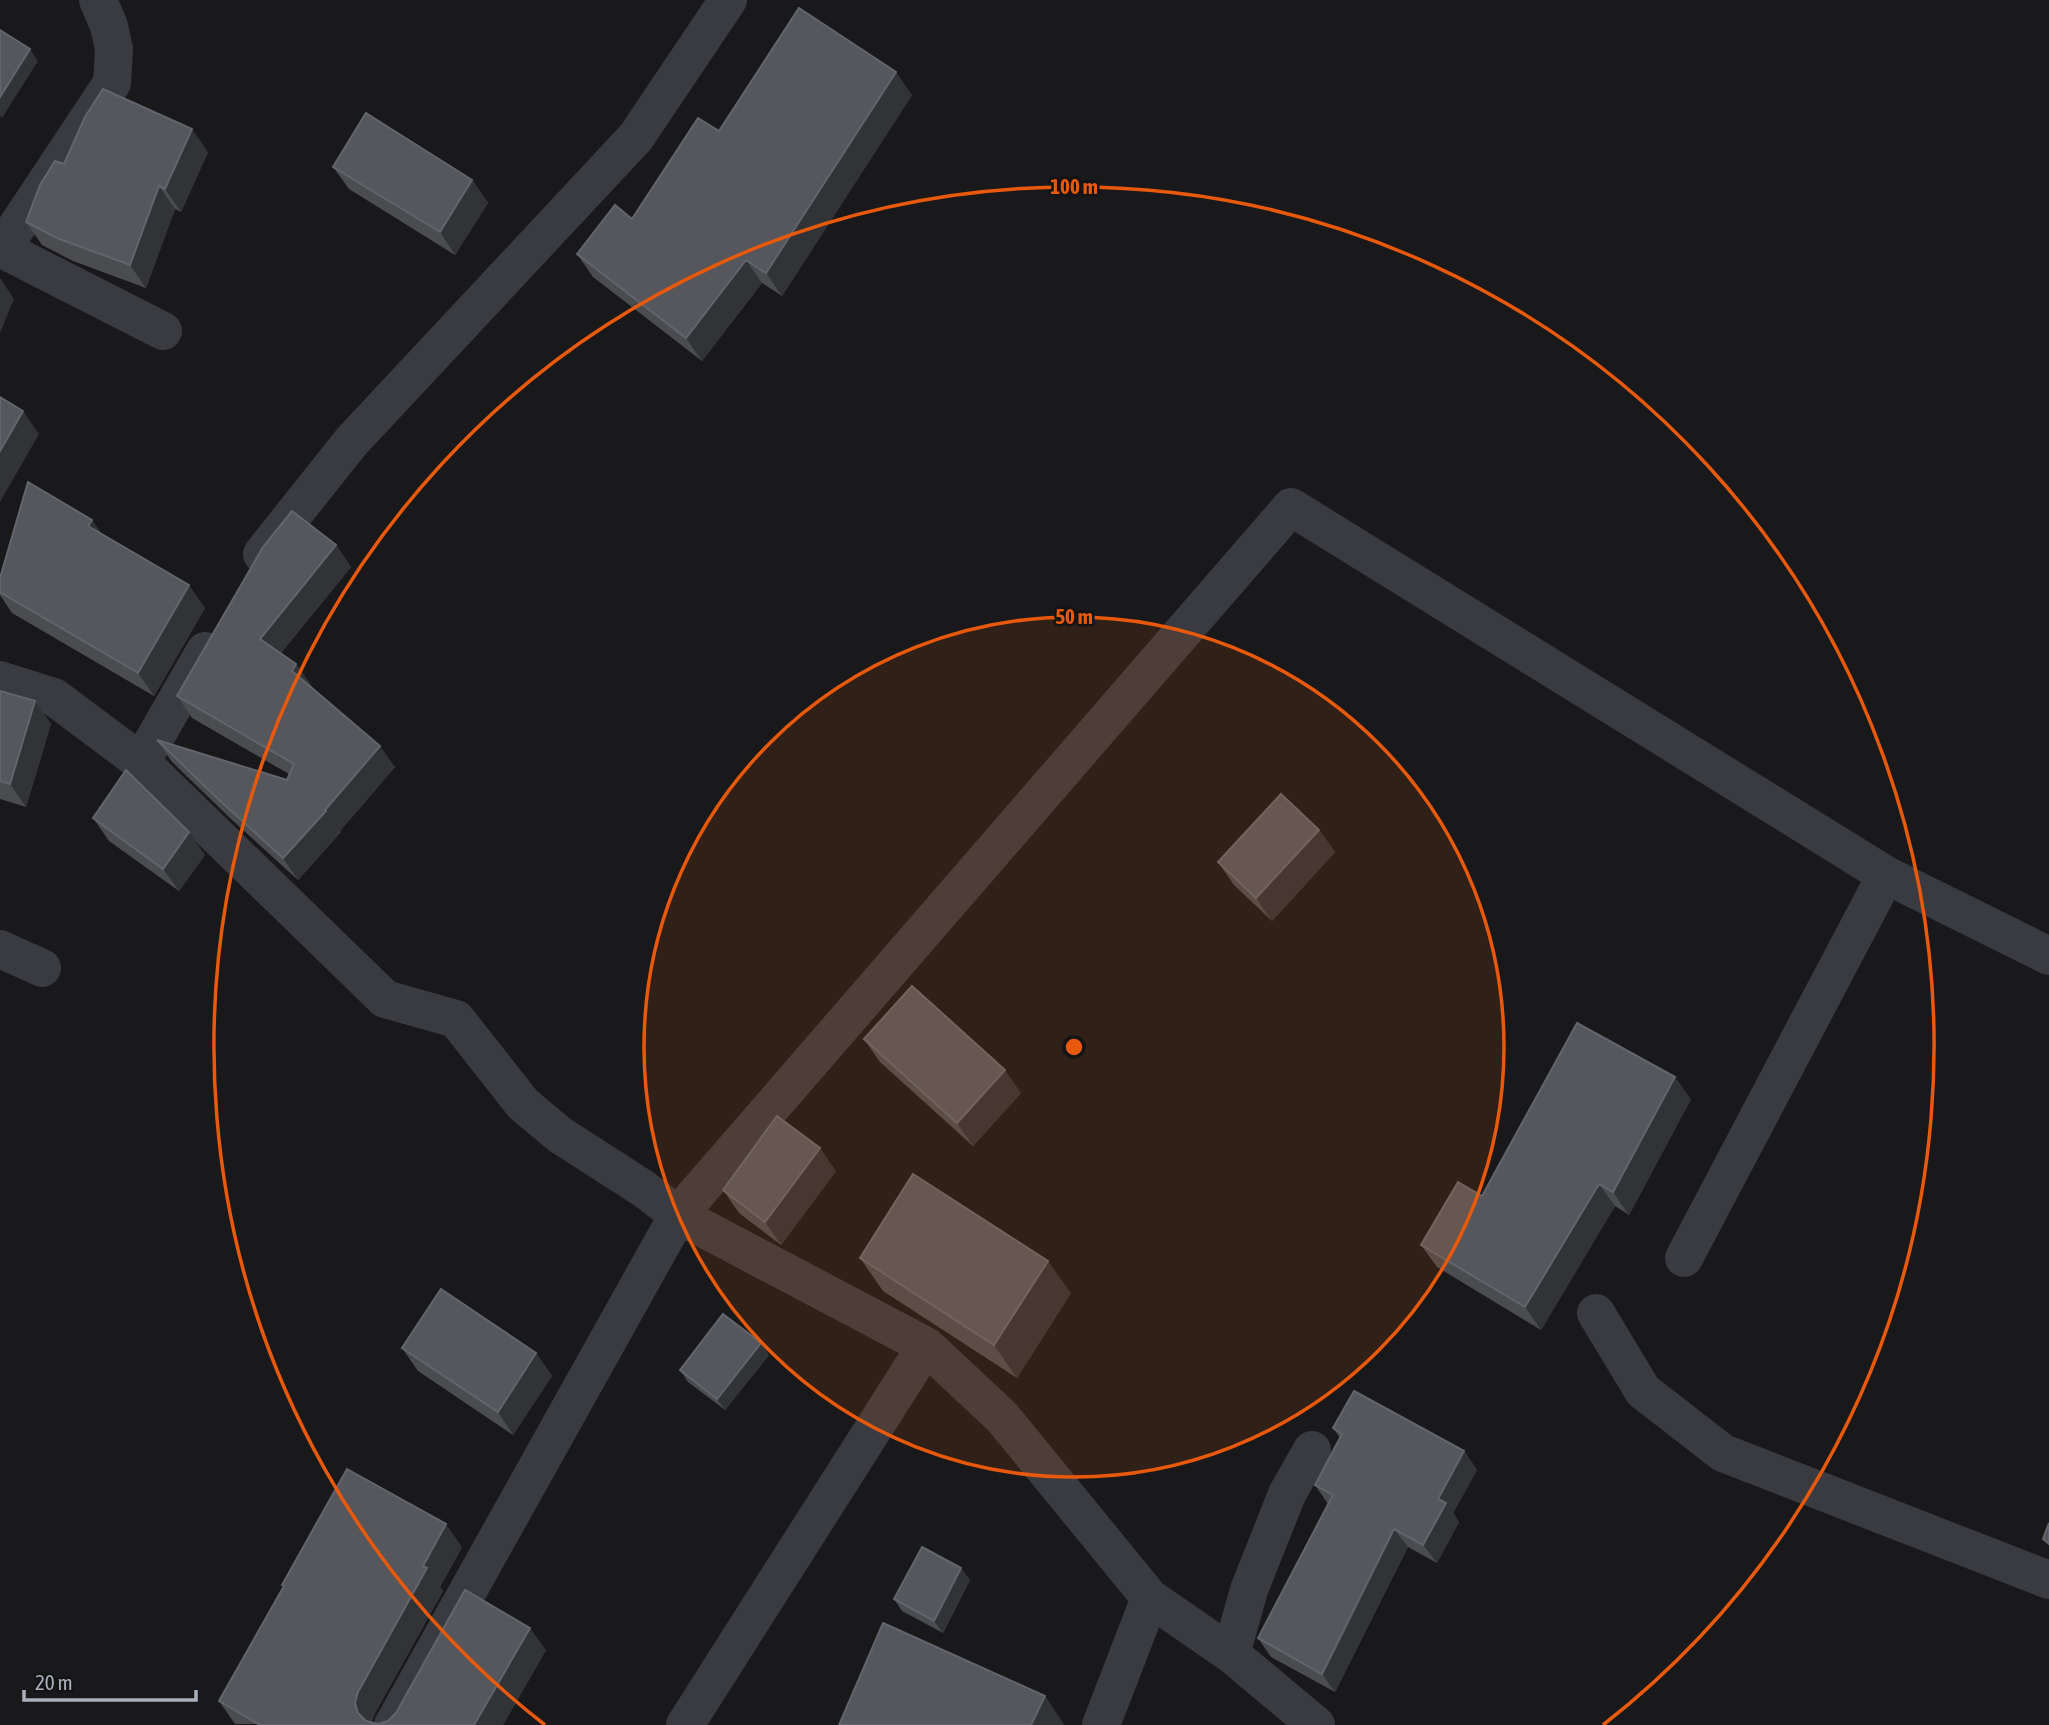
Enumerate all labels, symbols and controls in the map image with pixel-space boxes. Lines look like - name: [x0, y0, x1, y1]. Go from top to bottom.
- text: 100 m: [1050, 174, 1098, 198]
- text: 50 m: [1055, 604, 1093, 628]
- centre of rings: [1062, 1035, 1086, 1059]
- scale bar: [24, 1658, 196, 1702]
- text: 20 m: [35, 1670, 73, 1694]

